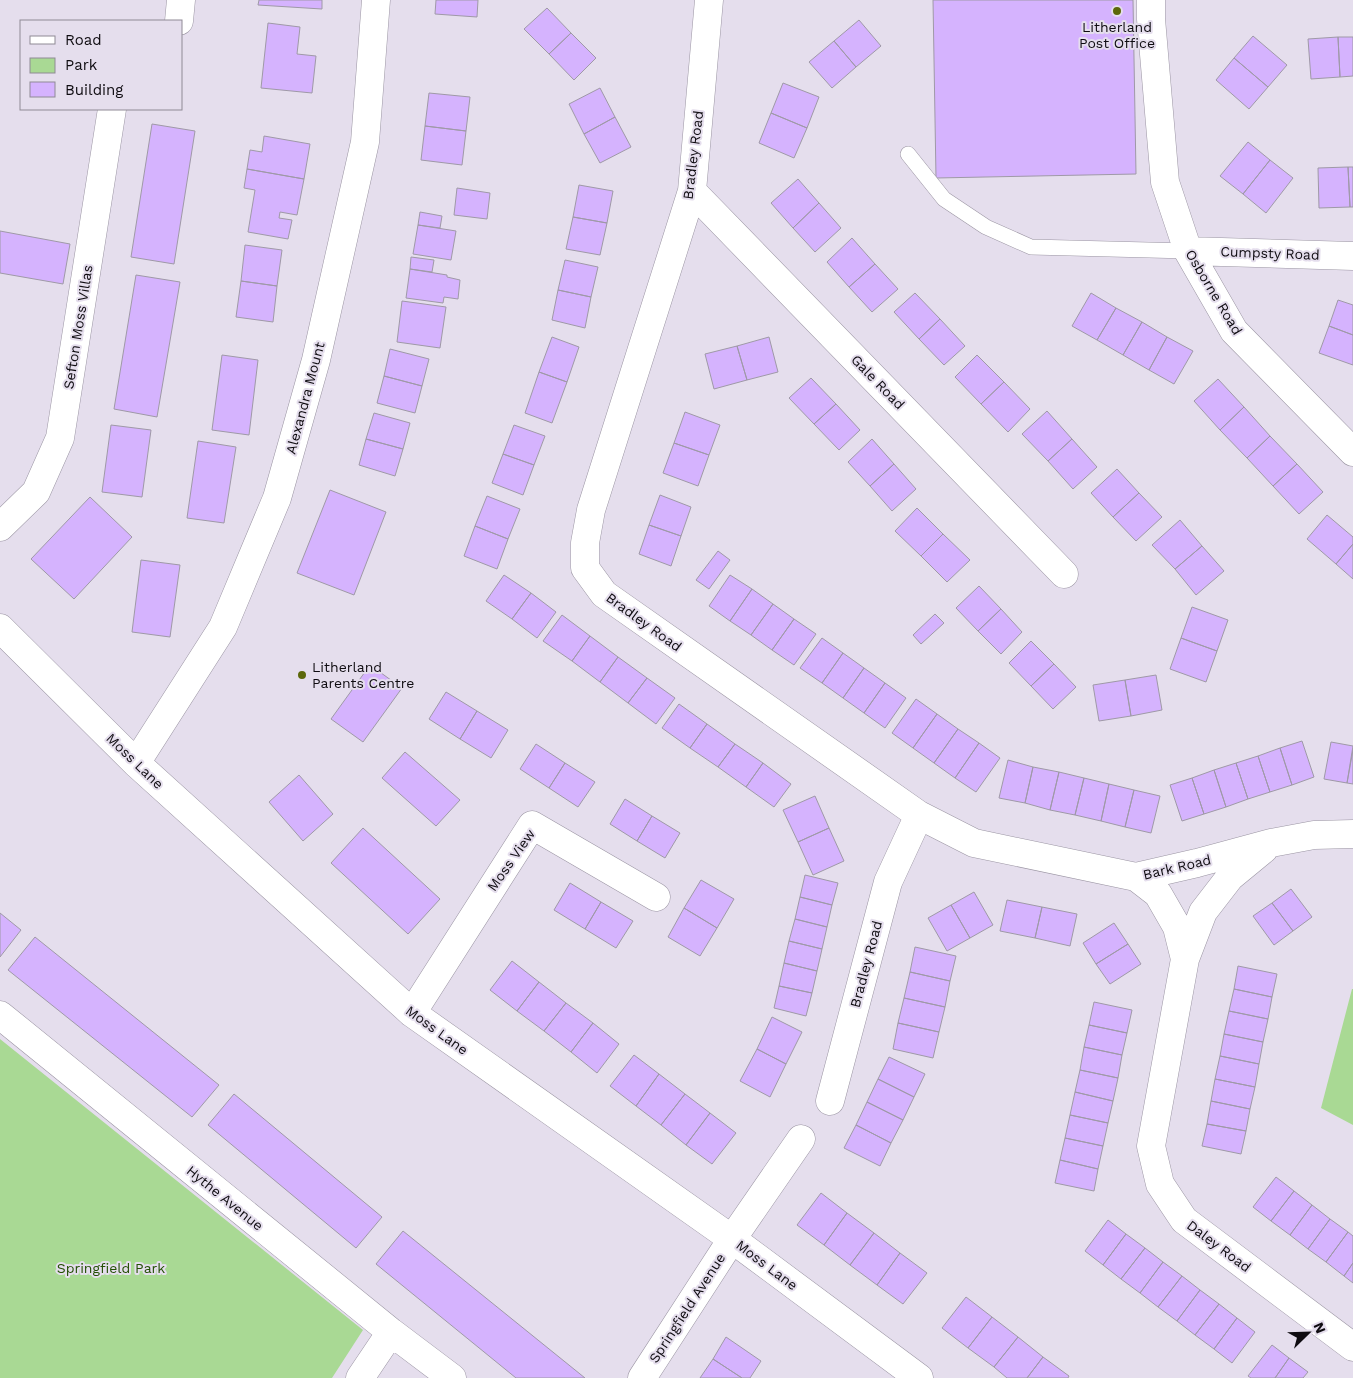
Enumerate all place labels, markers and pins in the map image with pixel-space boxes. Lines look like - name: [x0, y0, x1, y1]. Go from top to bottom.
- marker: Litherland Post Office: [1111, 5, 1123, 17]
- place label: Litherland Post Office: [1079, 19, 1155, 51]
- place label: Litherland Parents Centre: [312, 659, 414, 691]
- marker: Litherland Parents Centre: [296, 669, 308, 681]

